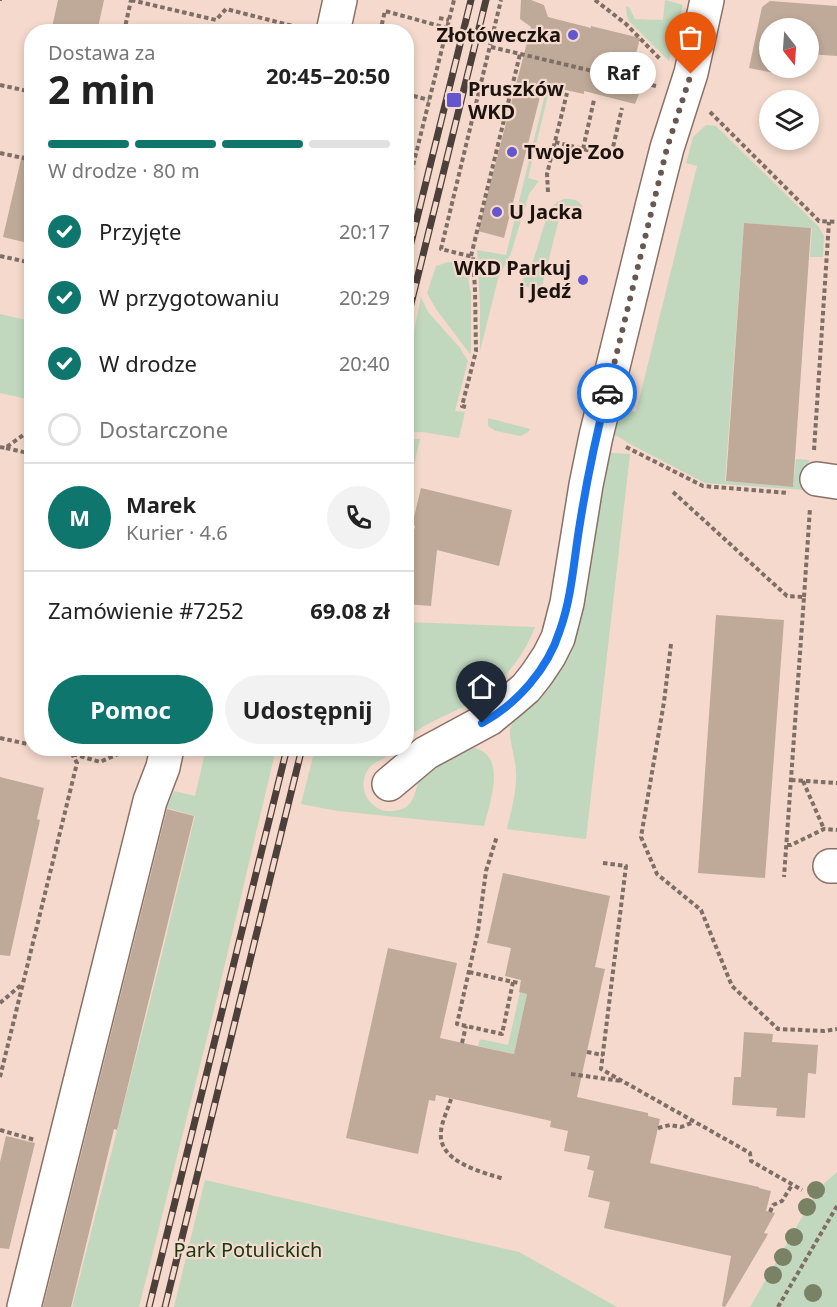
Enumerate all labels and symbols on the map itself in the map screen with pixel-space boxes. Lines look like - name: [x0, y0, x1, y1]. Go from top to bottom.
- pin: [665, 12, 716, 74]
- north arrow: [759, 18, 819, 78]
- place label: Złotóweczka: [436, 21, 561, 48]
- marker: Złotóweczka: [566, 28, 580, 42]
- callout: Raf: [589, 53, 655, 95]
- place label: Pruszków WKD: [468, 75, 564, 125]
- marker: Pruszków WKD: [445, 91, 463, 109]
- place label: Twoje Zoo: [524, 138, 624, 165]
- marker: Twoje Zoo: [505, 145, 519, 159]
- place label: U Jacka: [509, 198, 583, 225]
- marker: U Jacka: [490, 205, 504, 219]
- place label: WKD Parkuj i Jedź: [454, 254, 571, 304]
- marker: WKD Parkuj i Jedź: [576, 273, 590, 287]
- courier: [577, 363, 637, 423]
- pin: [456, 661, 507, 723]
- park label: Park Potulickich: [174, 1236, 322, 1263]

